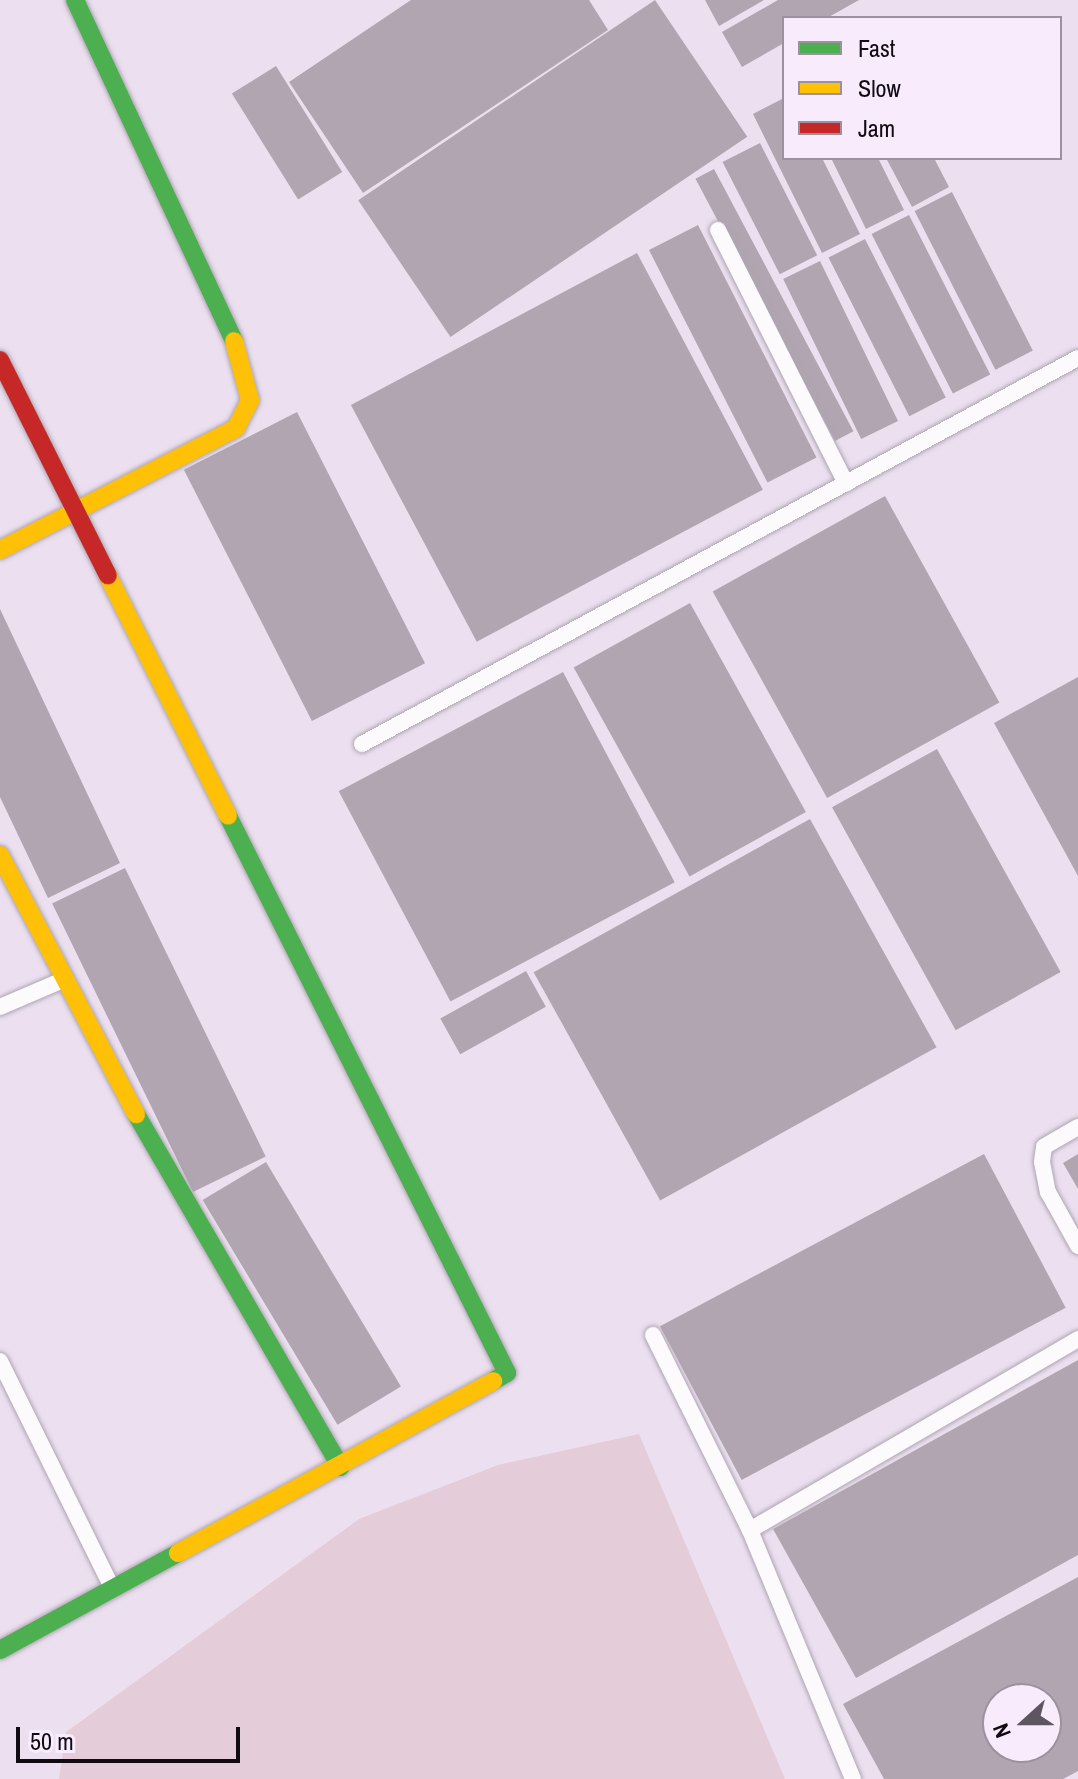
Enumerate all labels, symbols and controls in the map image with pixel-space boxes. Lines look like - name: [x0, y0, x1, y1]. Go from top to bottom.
- legend: [782, 16, 1062, 160]
- text: Fast: [858, 32, 895, 64]
- text: Slow: [858, 72, 901, 104]
- text: Jam: [858, 112, 895, 144]
- north arrow: [982, 1683, 1062, 1763]
- scale bar: [20, 1711, 244, 1761]
- text: N: [985, 1719, 1018, 1742]
- text: 50 m: [30, 1725, 74, 1757]

